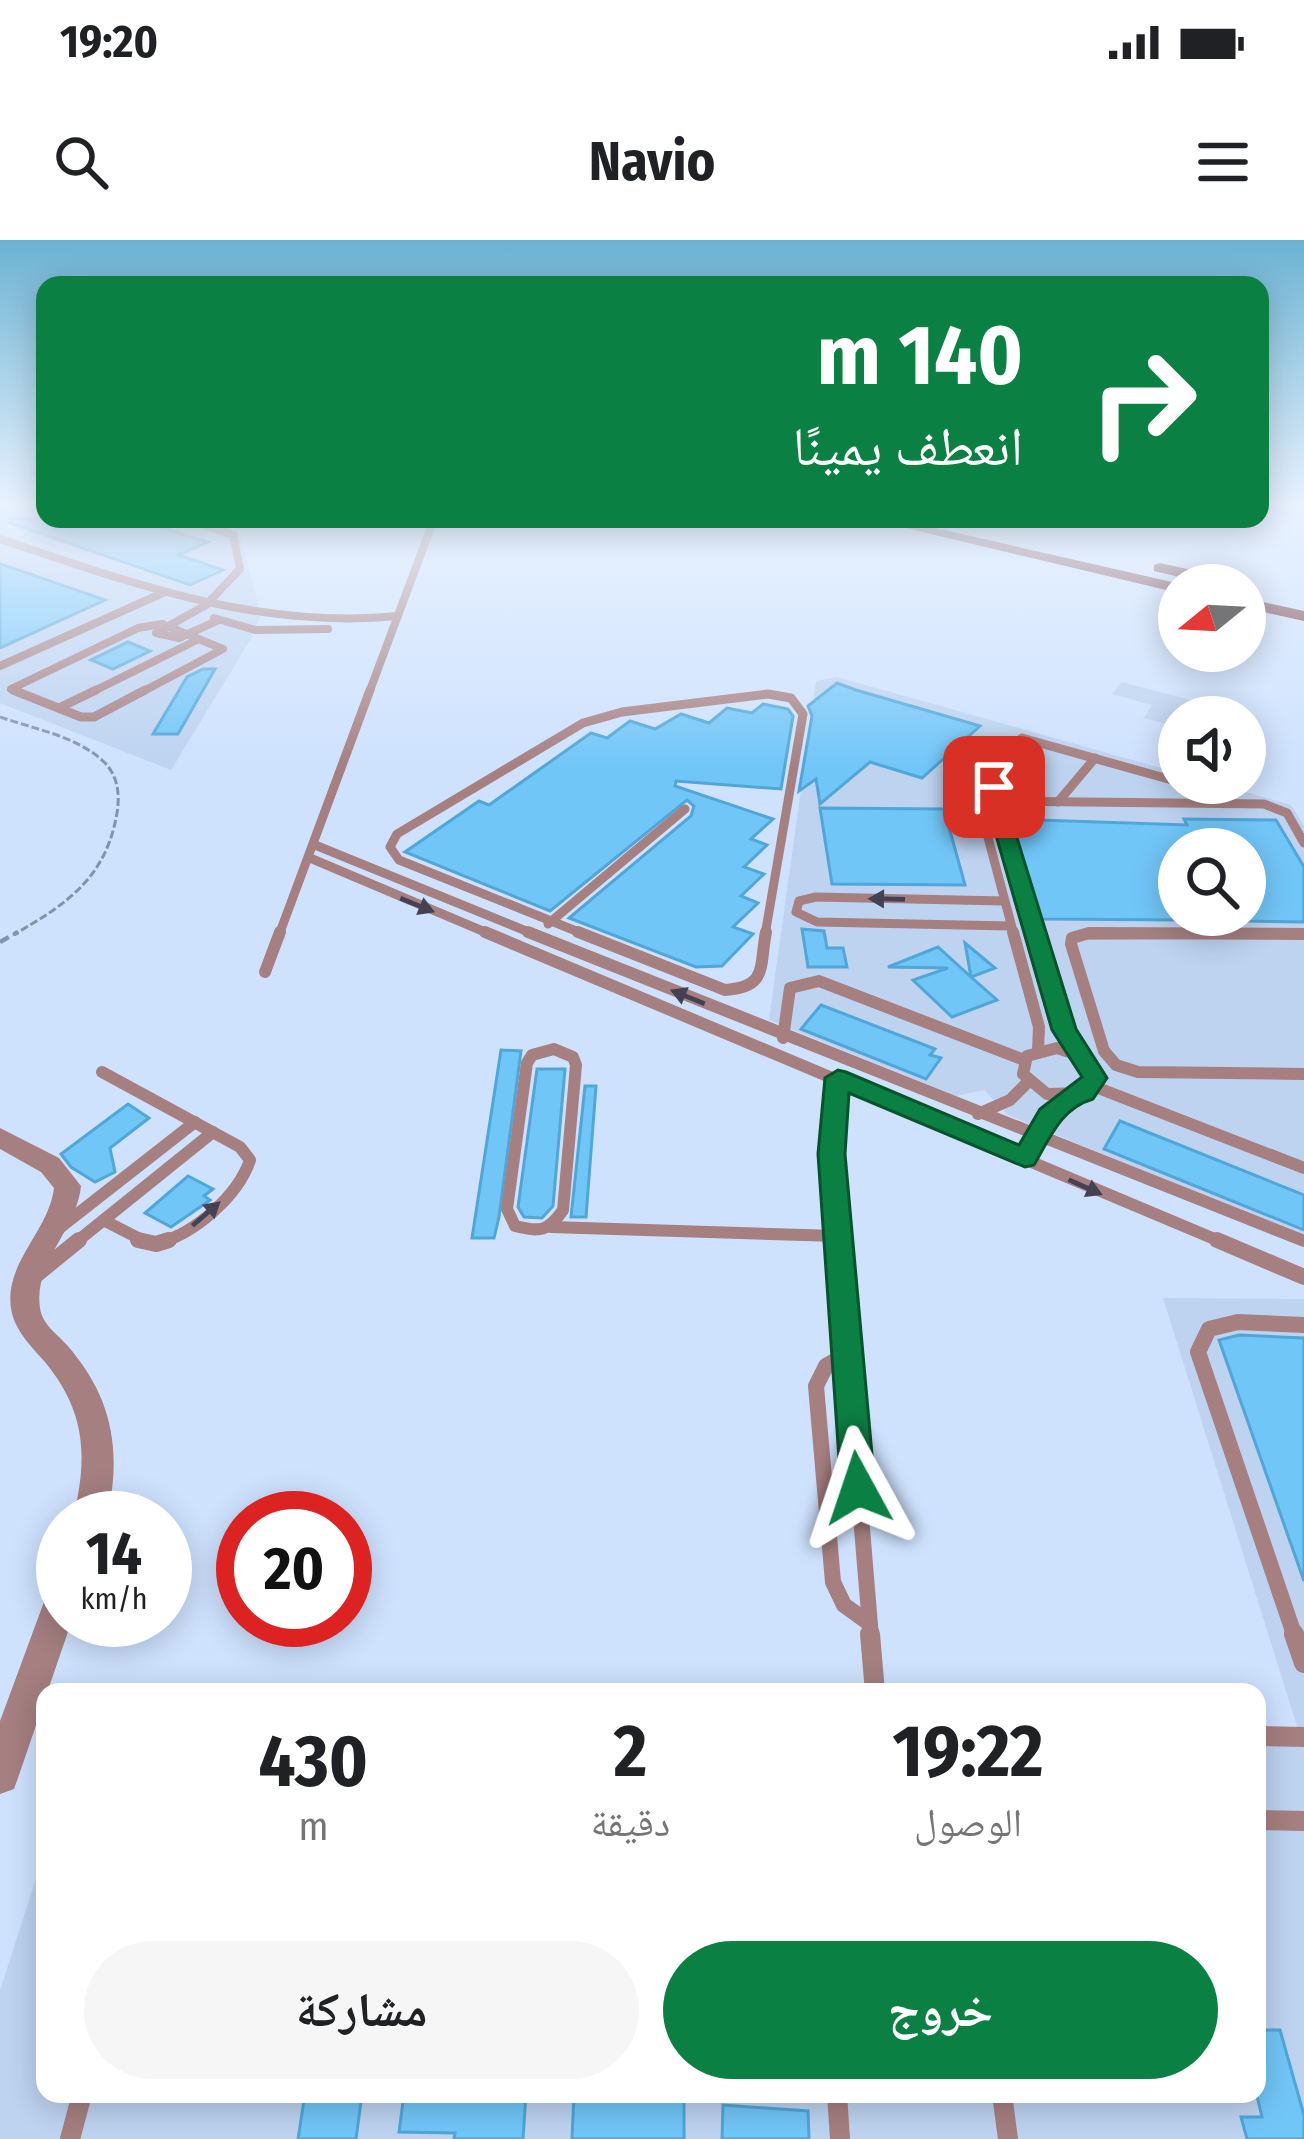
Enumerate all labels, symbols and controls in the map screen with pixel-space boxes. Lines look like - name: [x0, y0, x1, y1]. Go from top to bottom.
- text: 19:20: [60, 15, 158, 69]
- icon: search: [48, 129, 114, 195]
- icon: menu: [1190, 129, 1256, 195]
- text: Navio: [589, 130, 715, 194]
- text: 140 m: [817, 305, 1023, 406]
- icon: right: [1065, 324, 1221, 480]
- text: انعطف يمينًا: [792, 415, 1023, 479]
- north arrow: [1158, 564, 1266, 672]
- map controls: [1158, 564, 1266, 936]
- button: sound: [1158, 696, 1266, 804]
- pin: [943, 736, 1045, 838]
- icon: arrive: [961, 754, 1027, 820]
- button: search: [1158, 828, 1266, 936]
- one-way arrow: [867, 889, 905, 908]
- one-way arrow: [399, 896, 435, 915]
- one-way arrow: [669, 986, 705, 1005]
- one-way arrow: [1068, 1178, 1103, 1198]
- one-way arrow: [191, 1201, 220, 1228]
- position arrow: [795, 1425, 921, 1551]
- speed limit sign: 20: [216, 1491, 372, 1647]
- text: 14: [86, 1518, 142, 1590]
- text: km/h: [81, 1581, 147, 1617]
- text: 2: [614, 1709, 647, 1795]
- text: 19:22: [893, 1709, 1043, 1795]
- text: 430: [259, 1719, 368, 1805]
- text: دقيقة: [591, 1800, 670, 1846]
- text: الوصول: [914, 1800, 1022, 1846]
- text: m: [298, 1804, 328, 1850]
- button: مشاركة: [84, 1941, 639, 2079]
- button: خروج: [663, 1941, 1218, 2079]

